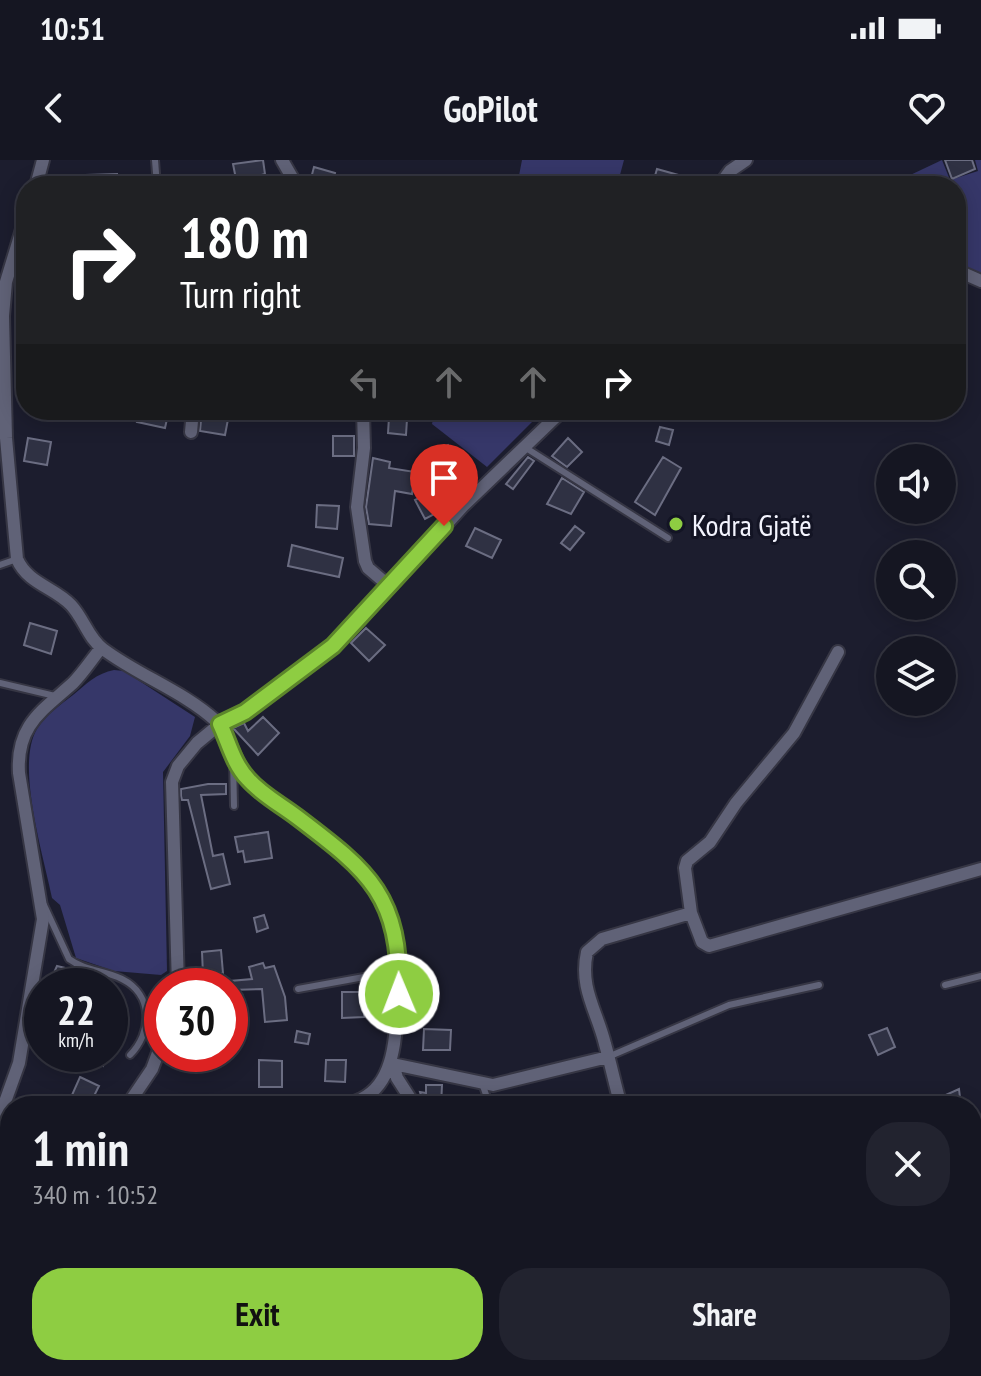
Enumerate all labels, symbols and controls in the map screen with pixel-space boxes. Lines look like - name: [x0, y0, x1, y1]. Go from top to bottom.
- text: 10:51: [40, 9, 105, 48]
- text: GoPilot: [443, 85, 538, 132]
- icon: back: [32, 86, 76, 130]
- icon: heart: [905, 86, 949, 130]
- text: 180 m: [180, 201, 309, 273]
- icon: right: [48, 208, 152, 312]
- text: Turn right: [180, 271, 301, 318]
- icon: left: [343, 360, 387, 404]
- icon: ahead: [427, 360, 471, 404]
- icon: ahead: [511, 360, 555, 404]
- icon: right: [595, 360, 639, 404]
- pin: [410, 444, 478, 526]
- map controls: [876, 444, 956, 716]
- button: sound: [876, 444, 956, 524]
- icon: arrive: [422, 456, 466, 500]
- place label: Kodra Gjatë: [692, 505, 812, 544]
- marker: Kodra Gjatë: [667, 515, 685, 533]
- button: search: [876, 540, 956, 620]
- button: layers: [876, 636, 956, 716]
- position arrow: [357, 952, 441, 1036]
- speed limit sign: 30: [144, 968, 248, 1072]
- text: 22: [57, 984, 95, 1036]
- text: km/h: [58, 1027, 94, 1053]
- text: 1 min: [32, 1117, 129, 1179]
- button: close: [866, 1122, 950, 1206]
- text: 340 m · 10:52: [32, 1178, 158, 1211]
- button: Exit: [32, 1268, 483, 1360]
- button: Share: [499, 1268, 950, 1360]

